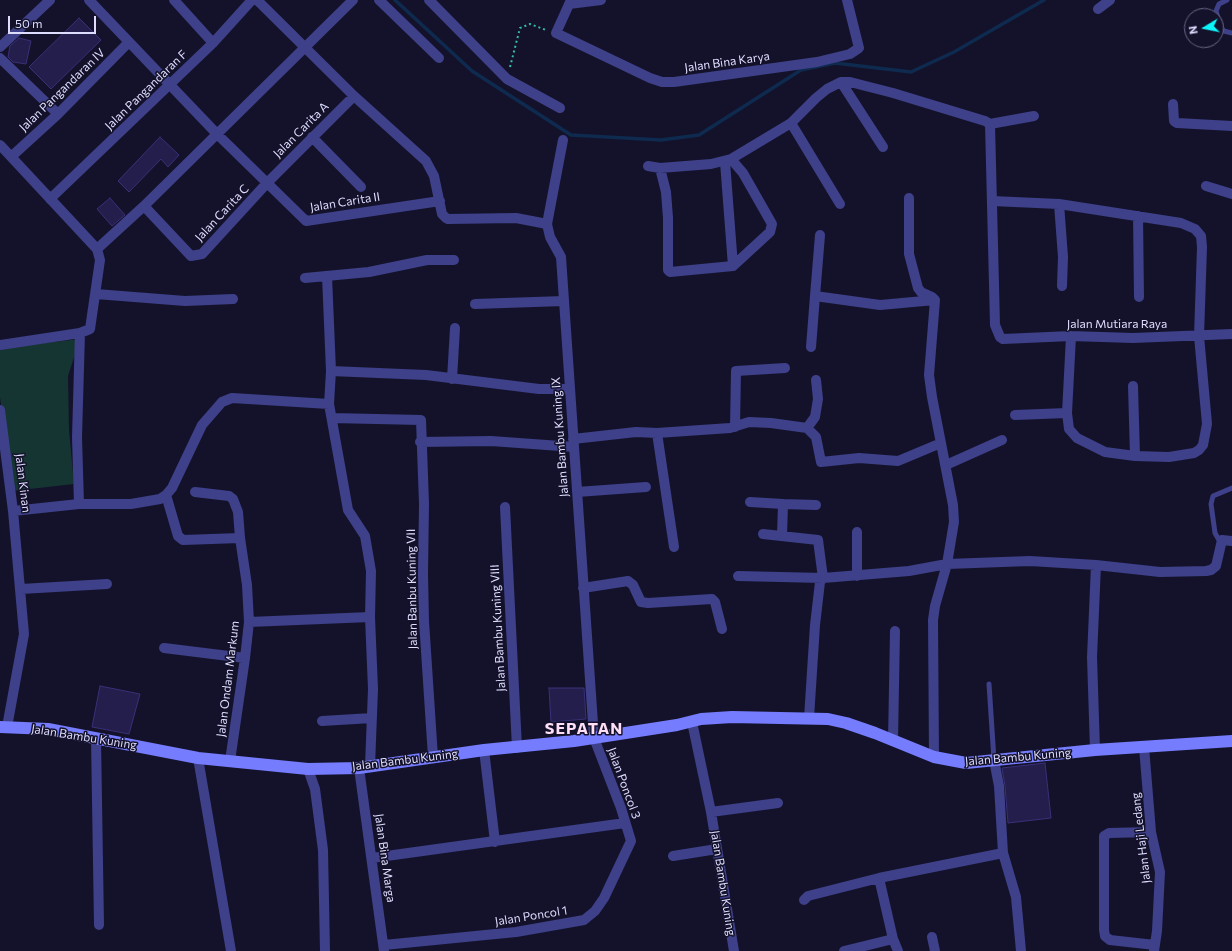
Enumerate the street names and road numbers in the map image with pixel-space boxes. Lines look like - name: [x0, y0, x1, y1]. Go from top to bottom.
- street label: Jalan Pangandaran IV: [16, 45, 108, 135]
- street label: Jalan Pangandaran F: [102, 47, 190, 133]
- street label: Jalan Bina Karya: [683, 49, 771, 75]
- street label: Jalan Carita A: [270, 99, 332, 161]
- street label: Jalan Carita C: [192, 182, 252, 244]
- street label: Jalan Carita II: [309, 189, 381, 215]
- street label: Jalan Mutiara Raya: [1067, 317, 1167, 331]
- street label: Jalan Bambu Kuning IX: [549, 376, 571, 498]
- street label: Jalan Kinan: [12, 453, 34, 513]
- street label: Jalan Banbu Kuning VII: [404, 529, 420, 649]
- street label: Jalan Bambu Kuning VIII: [487, 564, 509, 692]
- street label: Jalan Ondam Markum: [214, 620, 242, 738]
- street label: Jalan Bambu Kuning: [30, 722, 138, 752]
- street label: Jalan Poncol 3: [604, 745, 644, 821]
- street label: Jalan Bambu Kuning: [964, 745, 1072, 769]
- street label: Jalan Bambu Kuning: [351, 746, 459, 774]
- street label: Jalan Haji Ledang: [1128, 792, 1154, 884]
- street label: Jalan Bina Marga: [372, 813, 398, 903]
- street label: Jalan Bambu Kuning: [708, 829, 738, 937]
- street label: Jalan Poncol 1: [494, 903, 568, 929]

